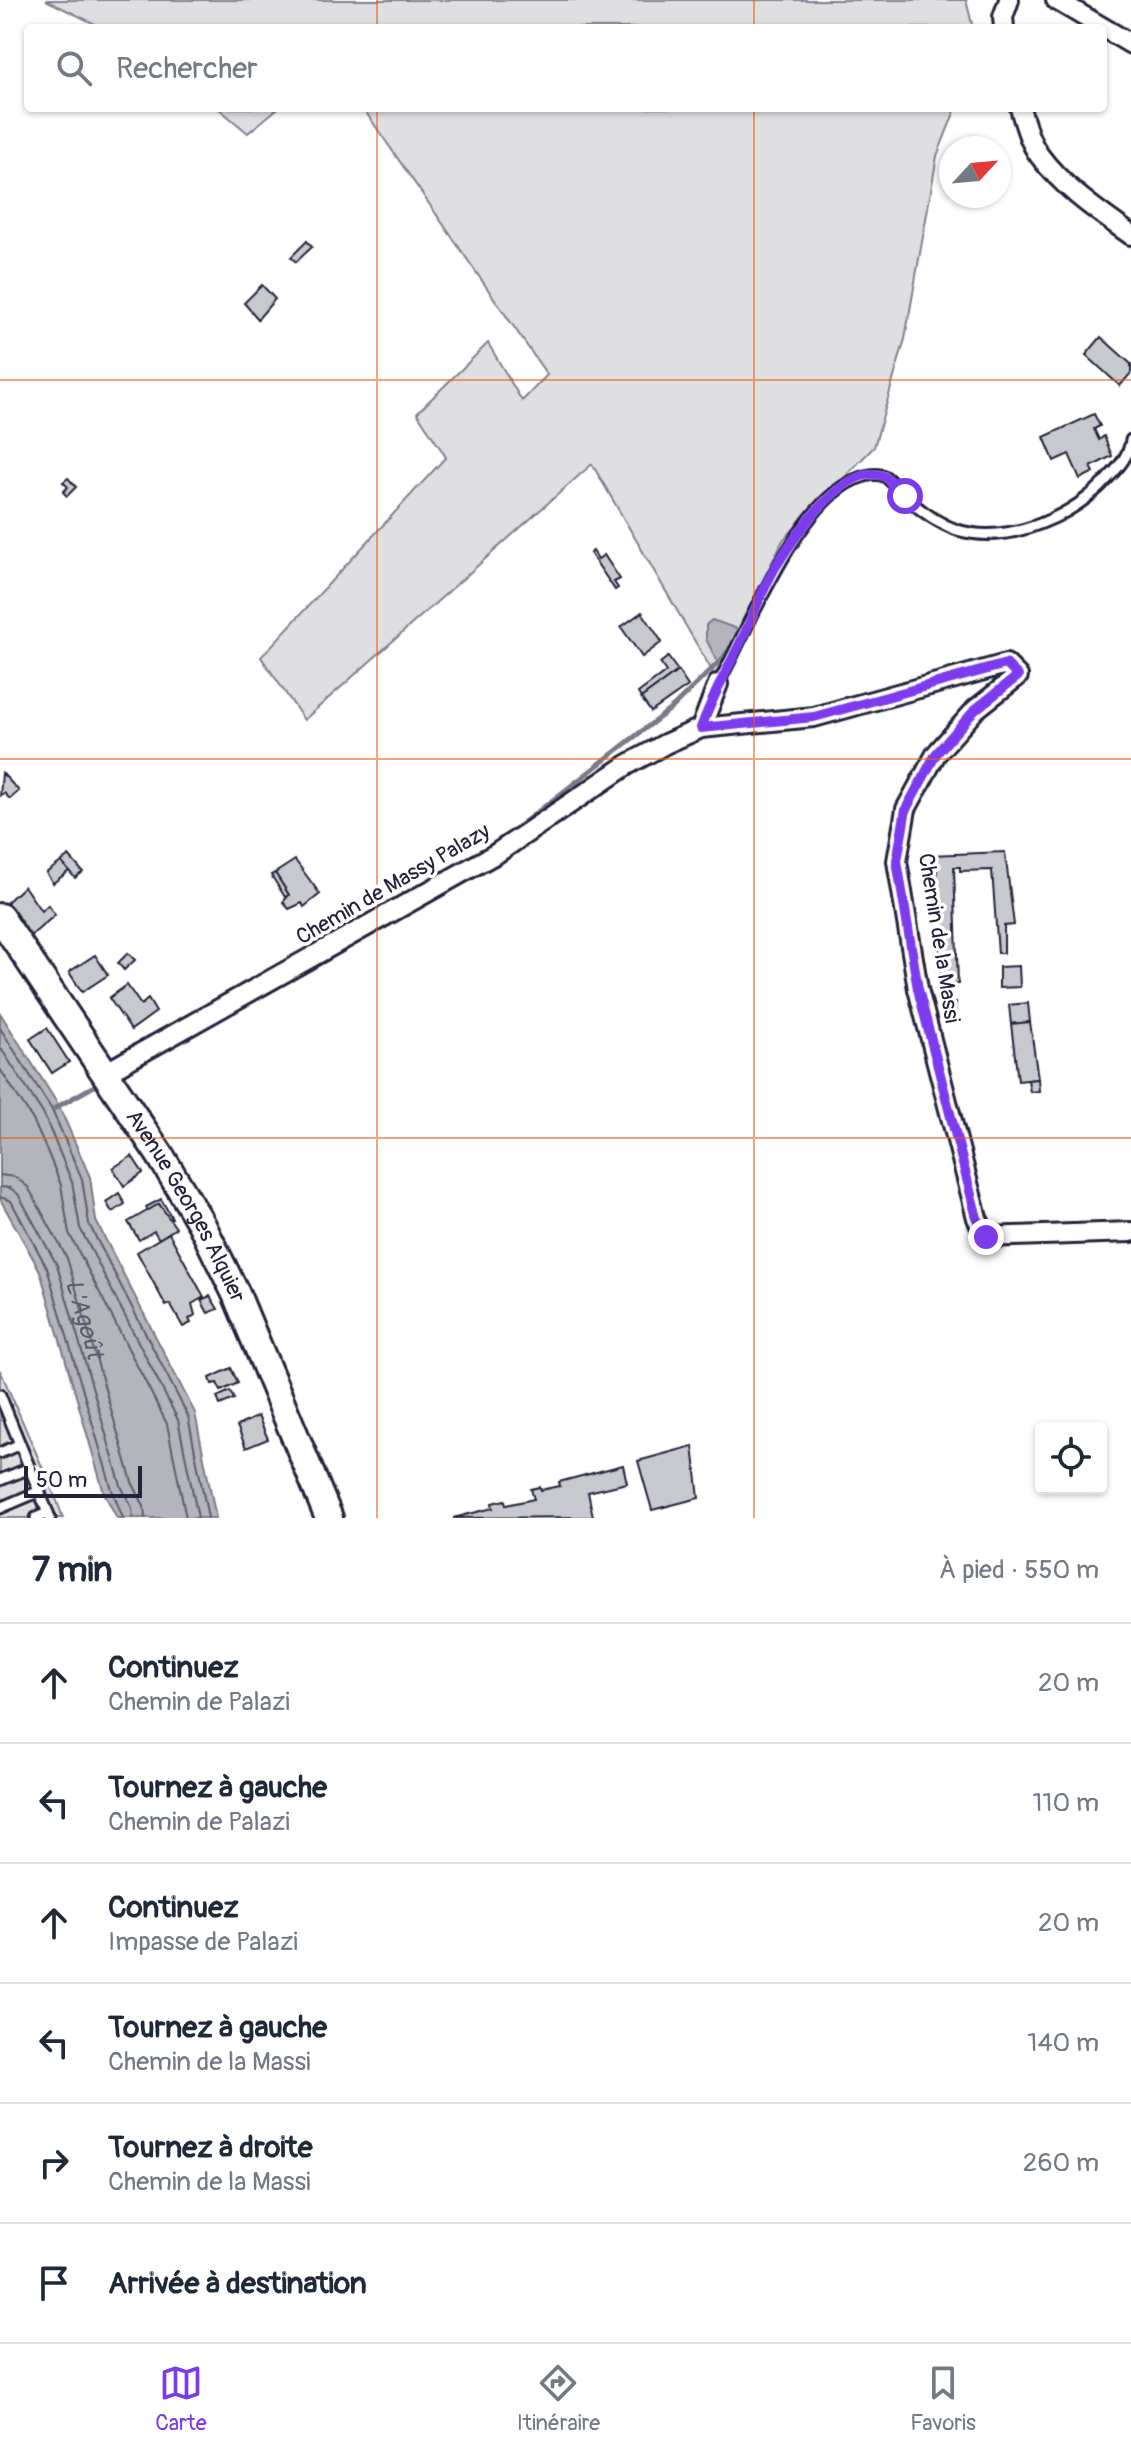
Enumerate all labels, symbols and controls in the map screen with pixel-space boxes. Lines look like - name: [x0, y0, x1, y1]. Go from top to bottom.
- search box: [24, 24, 1107, 112]
- icon: search: [52, 46, 96, 90]
- text: Rechercher: [116, 50, 258, 87]
- north arrow: [939, 136, 1011, 208]
- route start: [887, 478, 923, 514]
- street label: Chemin de Massy Palazy: [291, 817, 495, 951]
- street label: Chemin de la Massi: [912, 851, 966, 1025]
- street label: Avenue Georges Alquier: [120, 1104, 252, 1306]
- route end: [968, 1219, 1004, 1255]
- water label: L'Agoût: [59, 1276, 111, 1364]
- map controls: [1035, 1422, 1107, 1494]
- button: locate: [1035, 1422, 1107, 1494]
- scale bar: [24, 1462, 142, 1498]
- text: 50 m: [36, 1466, 87, 1494]
- text: 7 min: [32, 1549, 113, 1592]
- text: À pied · 550 m: [939, 1554, 1099, 1586]
- text: Continuez: [108, 1649, 239, 1686]
- icon: ahead: [32, 1661, 76, 1705]
- text: 20 m: [1038, 1667, 1099, 1699]
- text: Chemin de Palazi: [108, 1686, 290, 1718]
- text: Tournez à gauche: [108, 1769, 327, 1806]
- icon: left: [32, 1781, 76, 1825]
- text: 110 m: [1032, 1787, 1099, 1819]
- text: Chemin de Palazi: [108, 1806, 290, 1838]
- text: Continuez: [108, 1889, 239, 1926]
- icon: ahead: [32, 1901, 76, 1945]
- text: 20 m: [1038, 1907, 1099, 1939]
- text: Impasse de Palazi: [108, 1926, 298, 1958]
- text: Tournez à gauche: [108, 2009, 327, 2046]
- icon: left: [32, 2021, 76, 2065]
- text: 140 m: [1027, 2027, 1099, 2059]
- text: Chemin de la Massi: [108, 2046, 311, 2078]
- text: Tournez à droite: [108, 2129, 312, 2166]
- icon: right: [32, 2141, 76, 2185]
- text: 260 m: [1023, 2147, 1099, 2179]
- text: Chemin de la Massi: [108, 2166, 311, 2198]
- icon: arrive: [32, 2261, 76, 2305]
- text: Arrivée à destination: [108, 2265, 367, 2302]
- tab: Carte: [155, 2361, 207, 2437]
- tab: Itinéraire: [517, 2361, 600, 2437]
- tab: Favoris: [910, 2361, 976, 2437]

